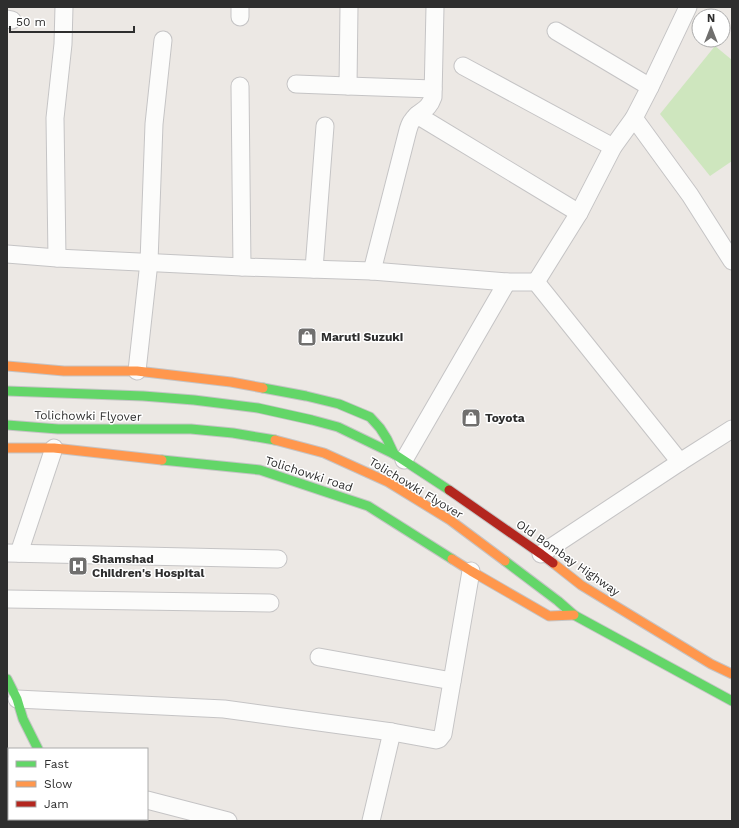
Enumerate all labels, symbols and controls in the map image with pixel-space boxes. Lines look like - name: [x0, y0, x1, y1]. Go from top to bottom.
- scale bar: [10, 8, 134, 34]
- north arrow: [691, 8, 731, 48]
- text: N: [707, 12, 715, 25]
- text: 50 m: [16, 15, 46, 29]
- shop icon: Maruti Suzuki: [296, 326, 318, 348]
- place label: Maruti Suzuki: [321, 330, 403, 344]
- shop icon: Toyota: [460, 407, 482, 429]
- street label: Tolichowki Flyover: [34, 408, 142, 424]
- place label: Toyota: [485, 411, 525, 425]
- street label: Tolichowki road: [263, 453, 355, 495]
- street label: Tolichowki Flyover: [366, 454, 466, 522]
- street label: Old Bombay Highway: [514, 517, 623, 599]
- place label: Shamshad Children's Hospital: [92, 552, 204, 580]
- hospital icon: Shamshad Children's Hospital: [67, 555, 89, 577]
- legend: [8, 748, 148, 820]
- text: Fast: [44, 757, 69, 771]
- text: Slow: [44, 777, 72, 791]
- text: Jam: [44, 797, 69, 811]

